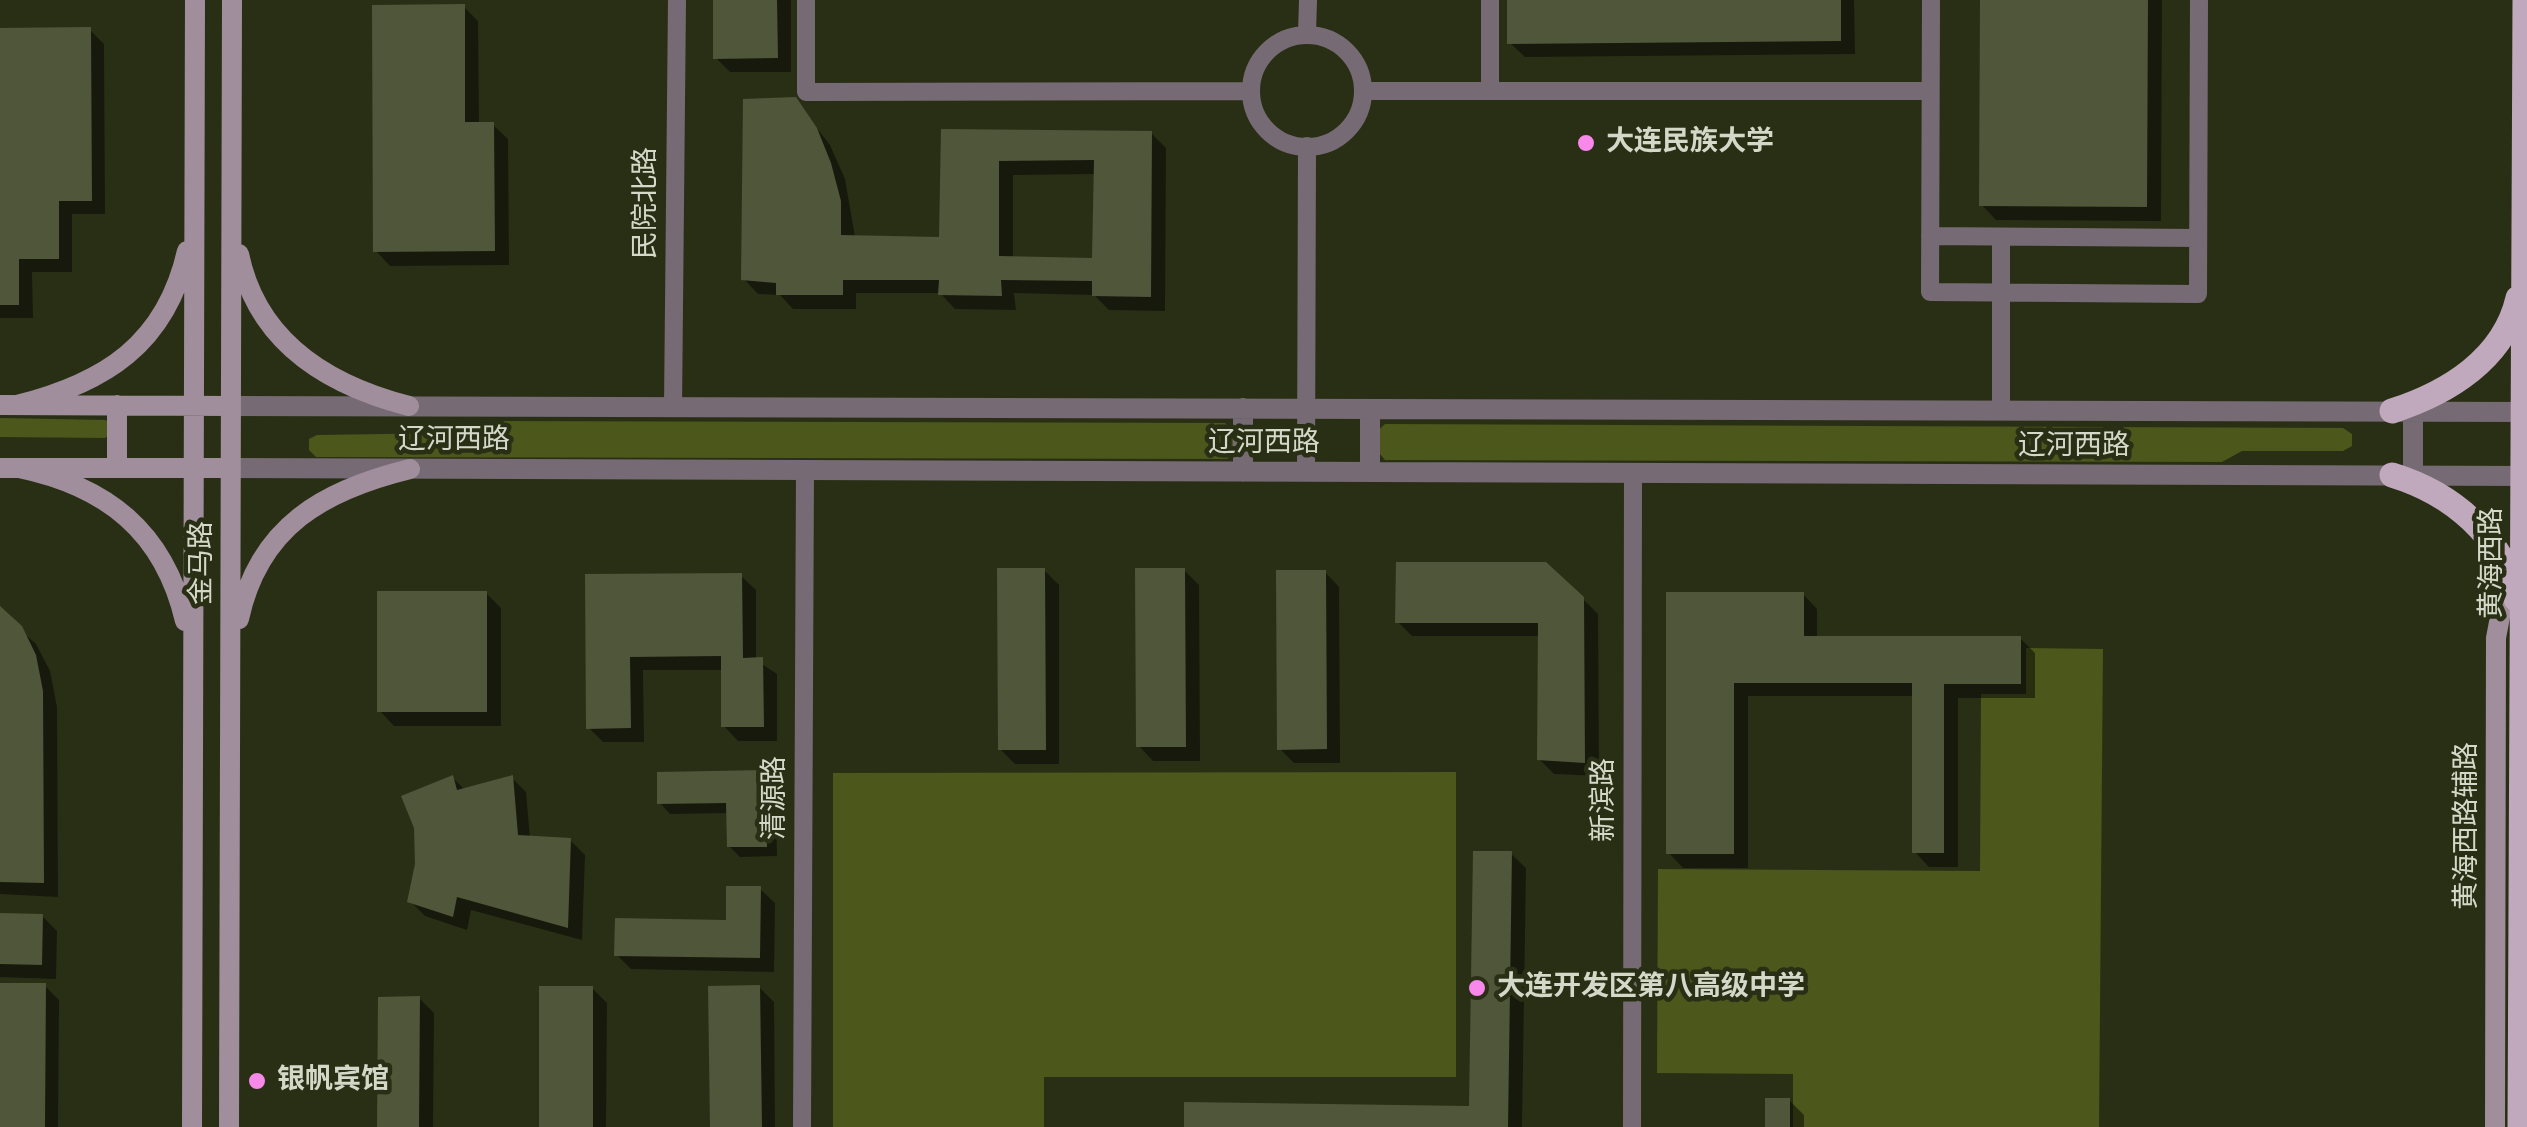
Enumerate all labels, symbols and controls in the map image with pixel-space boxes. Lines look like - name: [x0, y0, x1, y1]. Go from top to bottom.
- place label: 大连民族大学: [1606, 126, 1774, 160]
- marker: 大连民族大学: [1575, 132, 1597, 154]
- street label: 民院北路: [630, 147, 664, 259]
- street label: 辽河西路: [398, 424, 510, 458]
- street label: 辽河西路: [1208, 427, 1320, 461]
- street label: 辽河西路: [2018, 430, 2130, 464]
- street label: 黄海西路: [2476, 507, 2510, 619]
- street label: 金马路: [186, 521, 220, 605]
- street label: 黄海西路辅路: [2451, 742, 2485, 910]
- street label: 清源路: [759, 756, 793, 840]
- street label: 新滨路: [1588, 758, 1622, 842]
- place label: 大连开发区第八高级中学: [1497, 971, 1805, 1005]
- marker: 大连开发区第八高级中学: [1466, 977, 1488, 999]
- place label: 银帆宾馆: [277, 1064, 389, 1098]
- marker: 银帆宾馆: [246, 1070, 268, 1092]

